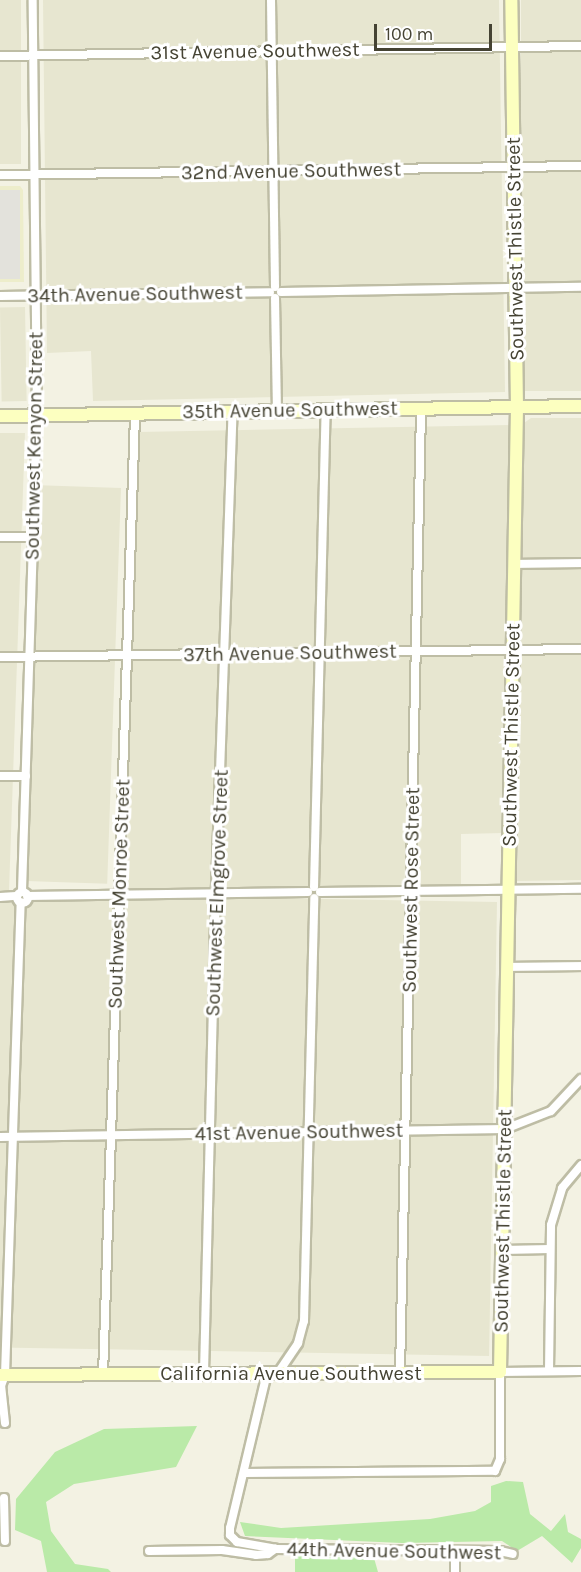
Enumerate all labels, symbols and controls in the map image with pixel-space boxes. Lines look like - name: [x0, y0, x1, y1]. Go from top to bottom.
- scale bar: [377, 12, 496, 50]
- text: 100 m: [385, 23, 433, 45]
- street label: 31st Avenue Southwest: [150, 37, 360, 65]
- street label: Southwest Thistle Street: [501, 137, 529, 361]
- street label: 32nd Avenue Southwest: [181, 157, 401, 185]
- street label: 34th Avenue Southwest: [27, 280, 243, 308]
- street label: Southwest Kenyon Street: [20, 331, 48, 561]
- street label: 35th Avenue Southwest: [182, 396, 398, 424]
- street label: Southwest Thistle Street: [497, 623, 525, 847]
- street label: 37th Avenue Southwest: [183, 639, 397, 667]
- street label: Southwest Elmgrove Street: [201, 769, 233, 1017]
- street label: Southwest Monroe Street: [103, 779, 135, 1009]
- street label: Southwest Rose Street: [397, 787, 425, 993]
- street label: Southwest Thistle Street: [489, 1109, 517, 1333]
- street label: 41st Avenue Southwest: [194, 1118, 404, 1146]
- street label: California Avenue Southwest: [160, 1361, 422, 1385]
- street label: 44th Avenue Southwest: [286, 1537, 502, 1565]

